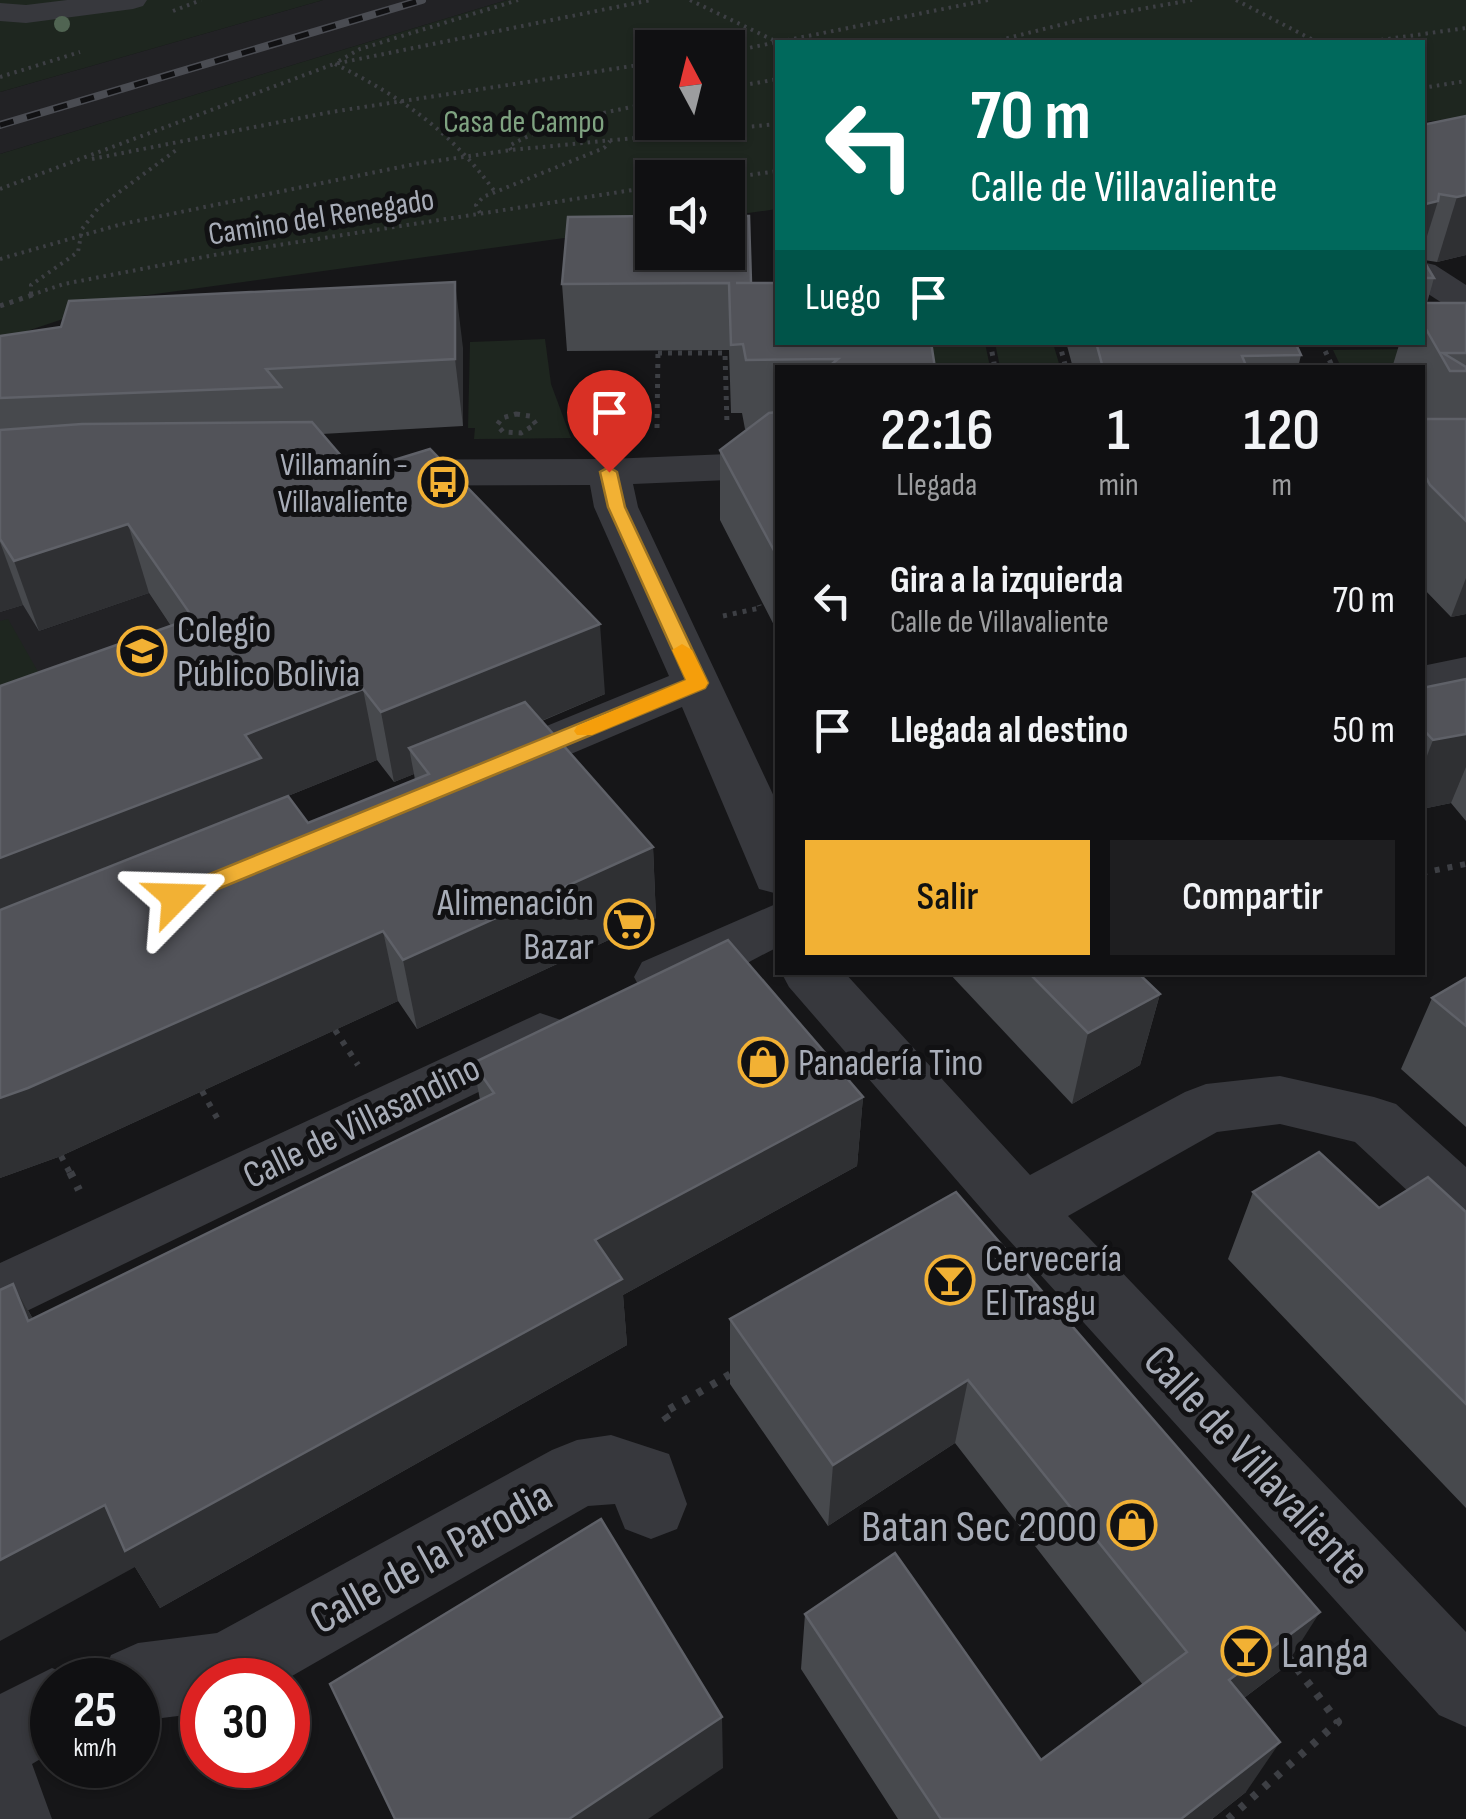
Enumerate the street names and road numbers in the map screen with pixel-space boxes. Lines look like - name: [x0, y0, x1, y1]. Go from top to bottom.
- street label: Camino del Renegado: [205, 180, 437, 255]
- street label: Calle de Villasandino: [236, 1046, 487, 1199]
- street label: Calle de Villavaliente: [1131, 1334, 1381, 1597]
- street label: Calle de la Parodia: [301, 1469, 562, 1647]

